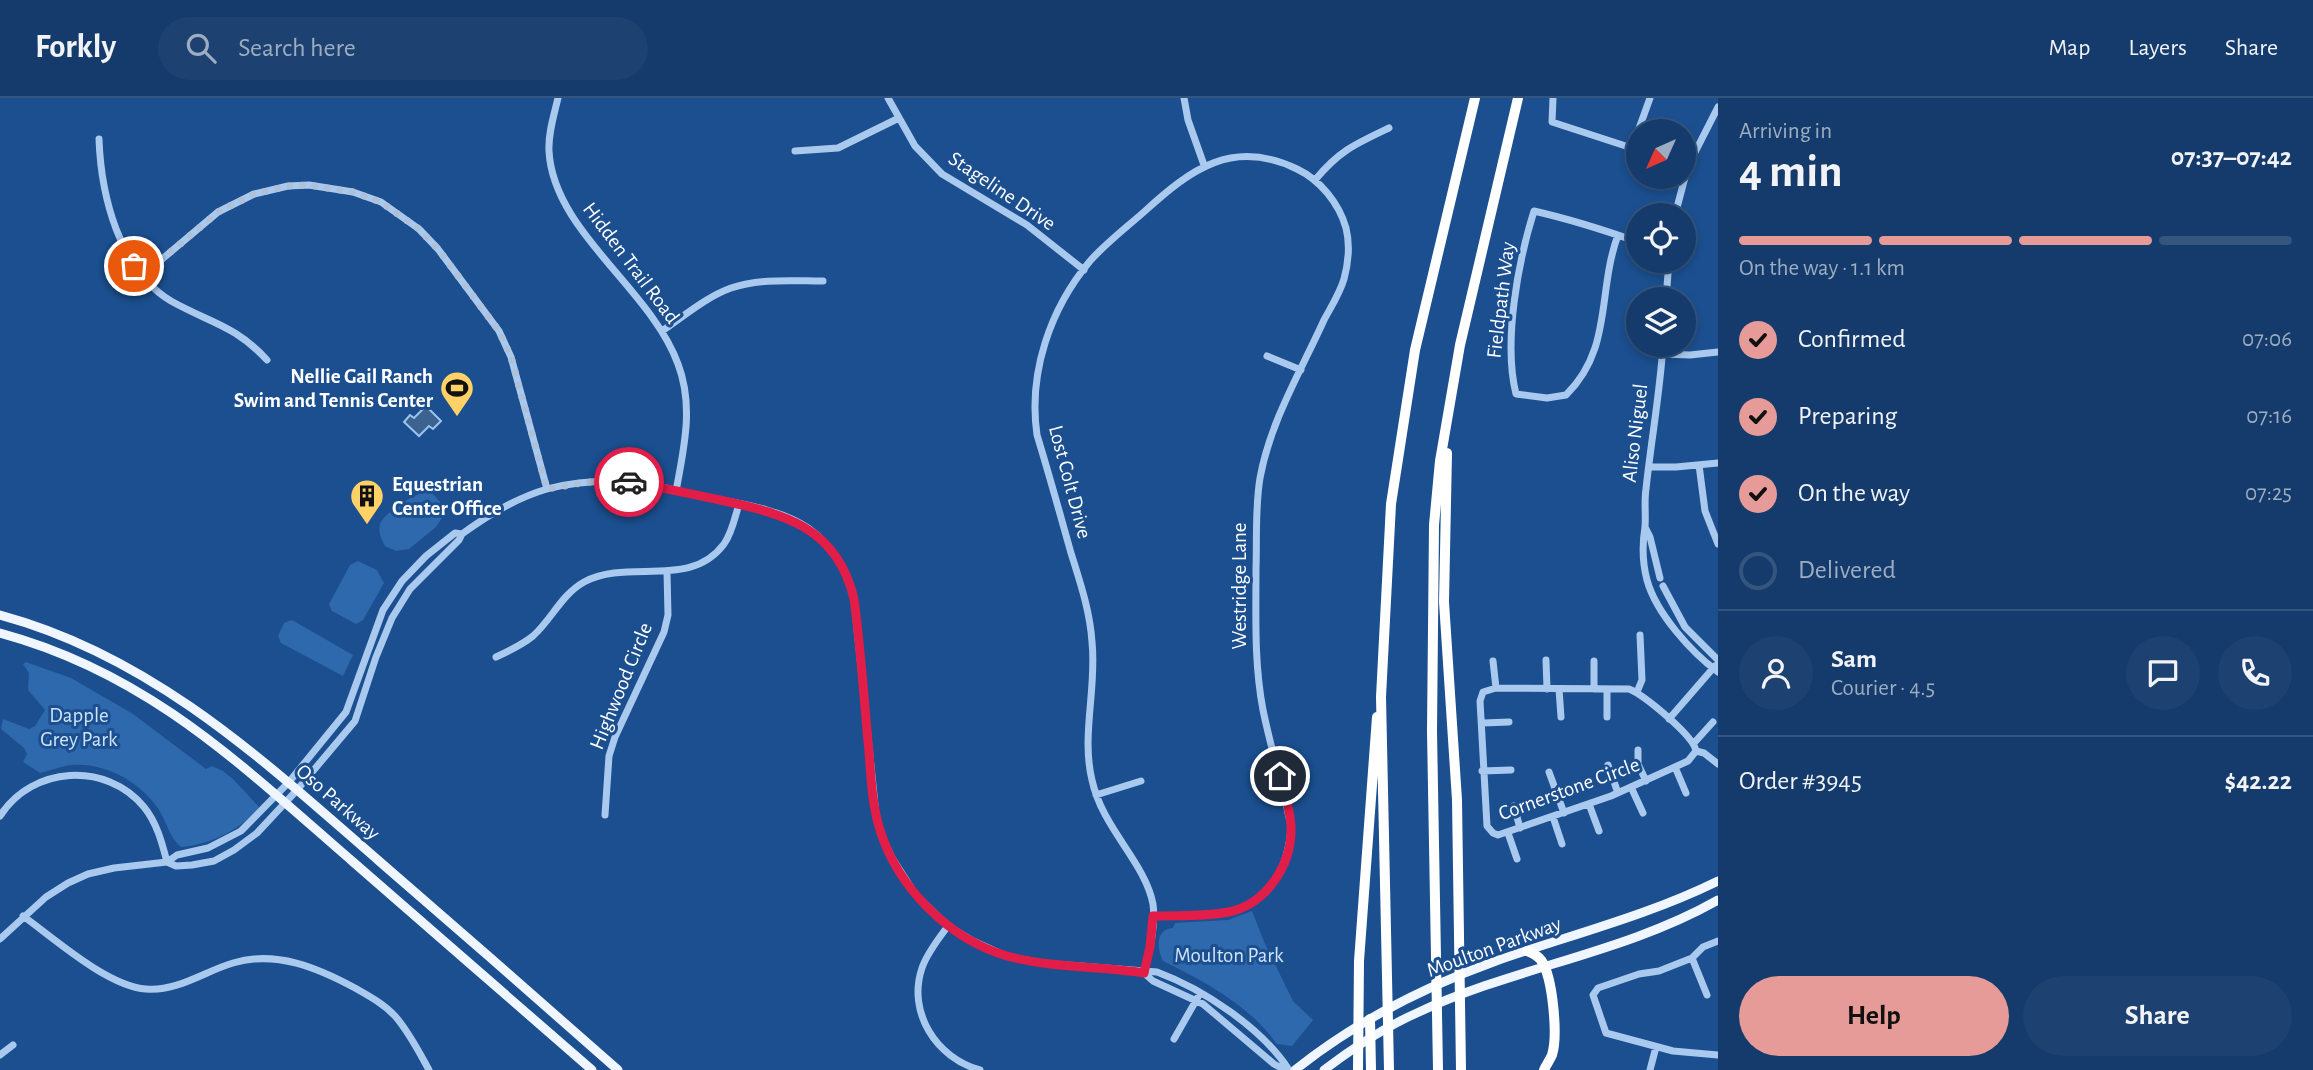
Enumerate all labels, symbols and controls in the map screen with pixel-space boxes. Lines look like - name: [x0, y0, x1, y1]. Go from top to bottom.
- search box: [158, 17, 648, 80]
- icon: search: [182, 29, 220, 67]
- text: Forkly: [35, 31, 116, 64]
- text: Search here: [238, 35, 356, 61]
- text: Map: [2048, 36, 2090, 60]
- text: Layers: [2128, 36, 2187, 60]
- text: Share: [2225, 36, 2278, 60]
- north arrow: [1626, 119, 1696, 189]
- map controls: [1626, 119, 1696, 357]
- text: Arriving in: [1739, 120, 1832, 143]
- text: 07:37–07:42: [2171, 144, 2292, 170]
- street label: Stageline Drive: [945, 148, 1059, 234]
- text: 4 min: [1739, 149, 1843, 195]
- street label: Hidden Trail Road: [579, 198, 683, 328]
- button: locate: [1626, 203, 1696, 273]
- pin: [104, 236, 164, 296]
- street label: Fieldpath Way: [1483, 240, 1519, 360]
- icon: bag: [115, 247, 153, 285]
- text: On the way · 1.1 km: [1739, 257, 1905, 280]
- button: layers: [1626, 287, 1696, 357]
- icon: check: [1739, 321, 1777, 359]
- text: Confirmed: [1798, 326, 1906, 352]
- text: 07:06: [2242, 328, 2292, 351]
- place label: Nellie Gail Ranch Swim and Tennis Center: [234, 366, 434, 411]
- sports icon: Nellie Gail Ranch Swim and Tennis Center: [438, 369, 476, 418]
- street label: Aliso Niguel: [1619, 383, 1651, 483]
- icon: check: [1739, 398, 1777, 436]
- text: Preparing: [1798, 403, 1897, 429]
- text: 07:16: [2246, 405, 2292, 428]
- street label: Lost Colt Drive: [1045, 423, 1095, 541]
- courier: [594, 447, 664, 517]
- icon: car: [610, 463, 648, 501]
- place label: Equestrian Center Office: [392, 474, 502, 519]
- icon: check: [1739, 475, 1777, 513]
- building icon: Equestrian Center Office: [348, 477, 386, 526]
- text: On the way: [1798, 480, 1910, 506]
- text: 07:25: [2245, 482, 2292, 505]
- street label: Westridge Lane: [1229, 523, 1250, 649]
- text: Delivered: [1798, 557, 1896, 583]
- street label: Highwood Circle: [586, 620, 656, 752]
- button: person: [1739, 636, 1813, 710]
- button: chat: [2126, 636, 2200, 710]
- button: phone: [2218, 636, 2292, 710]
- text: Sam: [1831, 646, 1877, 672]
- text: Courier · 4.5: [1831, 677, 1935, 700]
- park label: Dapple Grey Park: [40, 705, 118, 750]
- pin: [1250, 746, 1310, 806]
- street label: Cornerstone Circle: [1496, 754, 1642, 824]
- icon: home: [1261, 757, 1299, 795]
- street label: Oso Parkway: [292, 760, 384, 844]
- text: Order #3945: [1739, 768, 1862, 794]
- text: $42.22: [2225, 768, 2292, 794]
- street label: Moulton Parkway: [1424, 913, 1564, 981]
- park label: Moulton Park: [1174, 945, 1284, 966]
- button: Help: [1739, 976, 2009, 1056]
- button: Share: [2023, 976, 2292, 1056]

